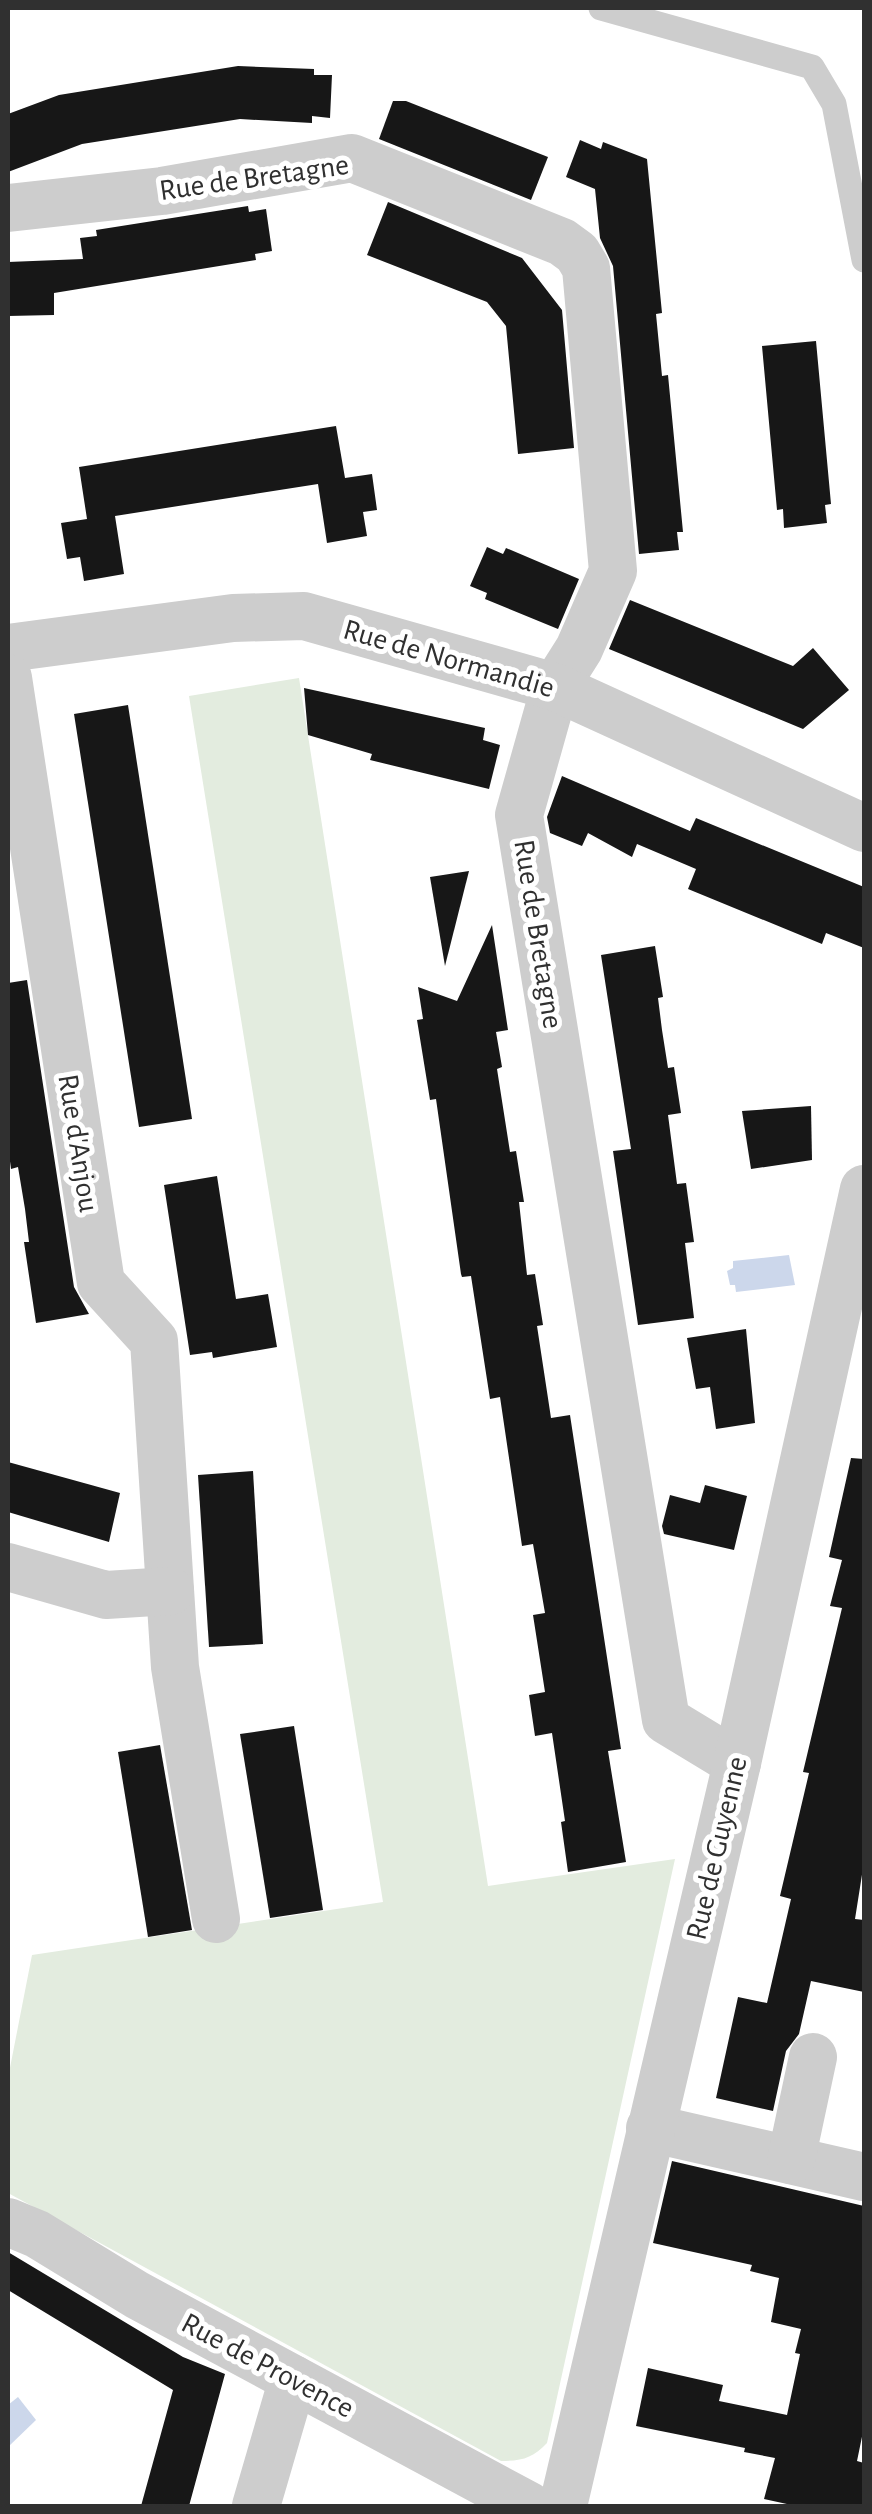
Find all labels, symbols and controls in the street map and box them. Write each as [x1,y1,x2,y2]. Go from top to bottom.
street label: Rue de Bretagne [157,150,351,206]
street label: Rue de Normandie [340,614,558,703]
street label: Rue de Bretagne [508,837,568,1031]
street label: Rue d'Anjou [52,1072,104,1214]
street label: Rue de Guyenne [681,1754,753,1943]
street label: Rue de Provence [176,2308,359,2424]

